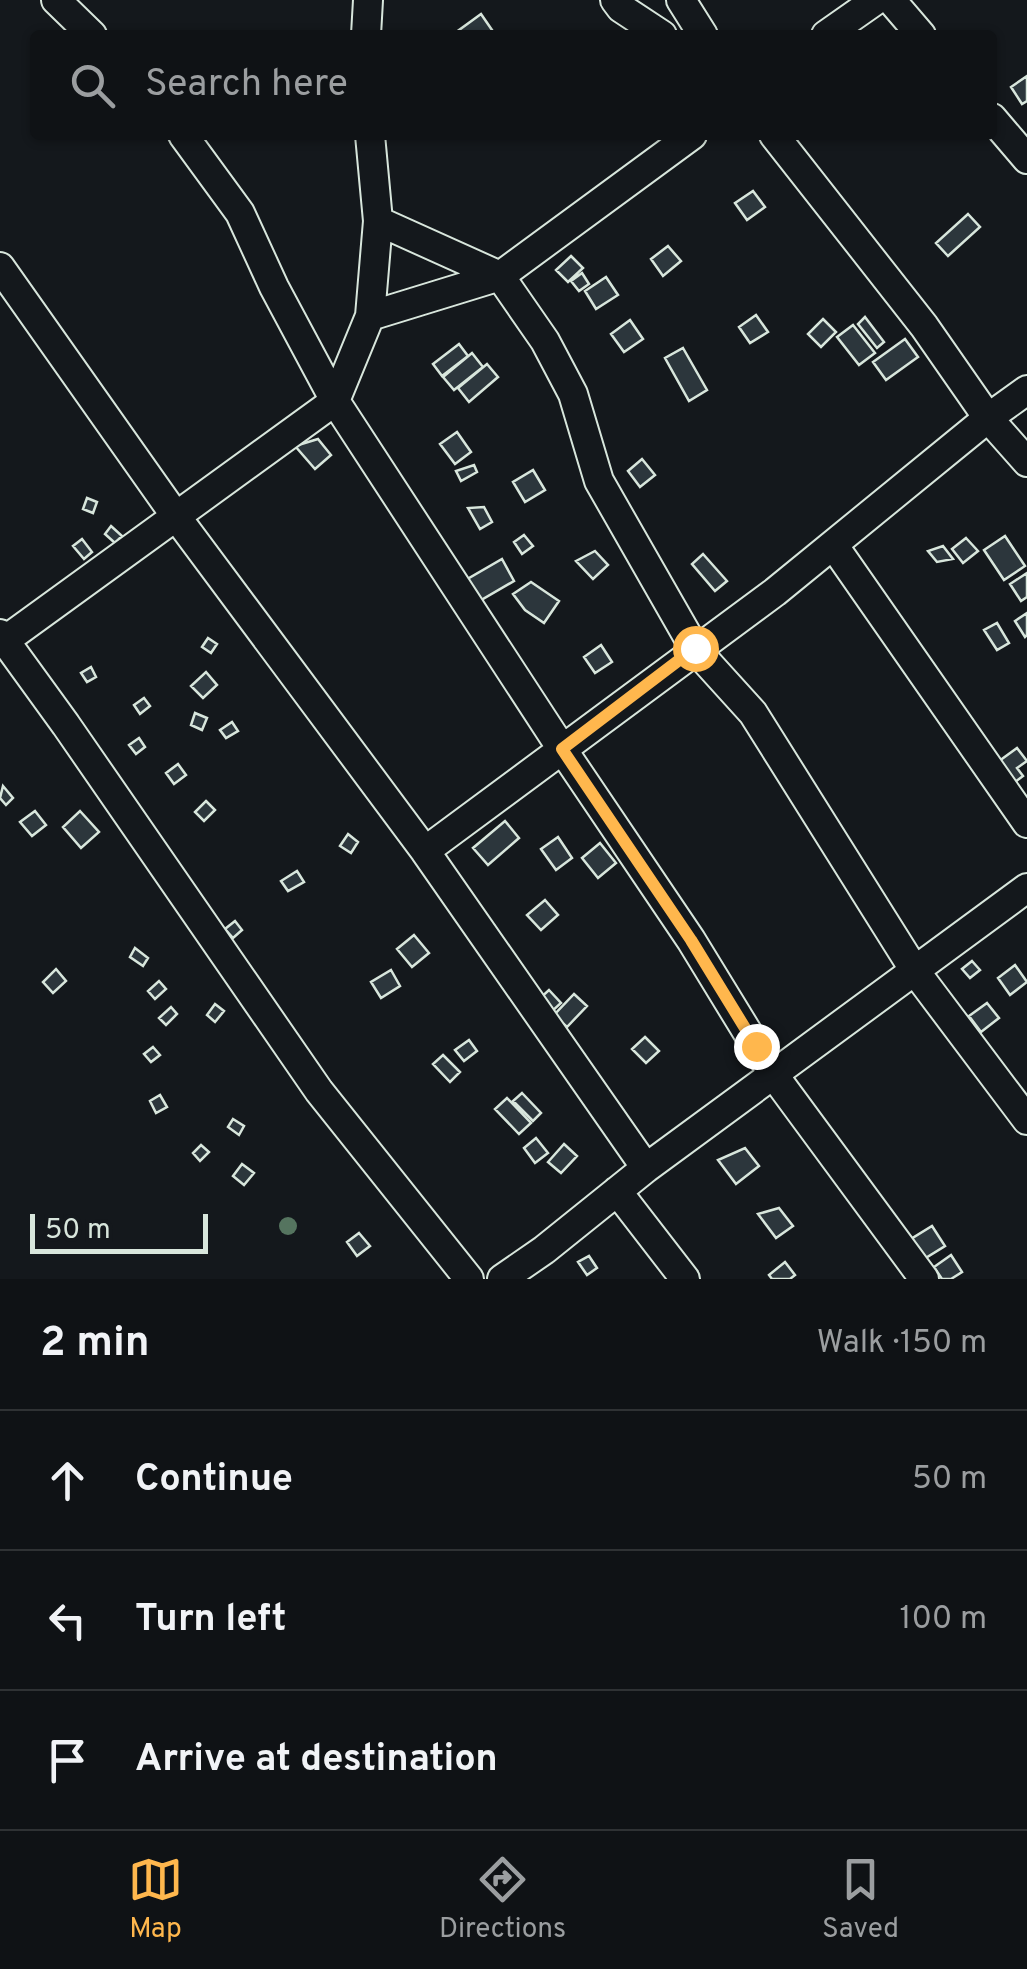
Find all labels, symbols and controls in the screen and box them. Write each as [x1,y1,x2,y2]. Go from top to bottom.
search box [30,30,997,140]
icon: search [65,58,120,113]
text: Search here [145,61,348,110]
route start [673,626,719,672]
route end [734,1024,780,1070]
scale bar [30,1209,208,1254]
text: 50 m [45,1213,111,1249]
text: 2 min [40,1318,150,1371]
text: Walk · 150 m [817,1324,987,1364]
icon: ahead [40,1453,95,1508]
text: Continue [135,1456,293,1505]
text: 50 m [912,1460,987,1500]
icon: left [40,1593,95,1648]
text: Turn left [135,1596,287,1645]
text: 100 m [900,1600,987,1640]
icon: arrive [40,1733,95,1788]
text: Arrive at destination [135,1736,498,1785]
tab: Map [128,1852,183,1948]
tab: Directions [439,1852,566,1948]
tab: Saved [822,1852,899,1948]

